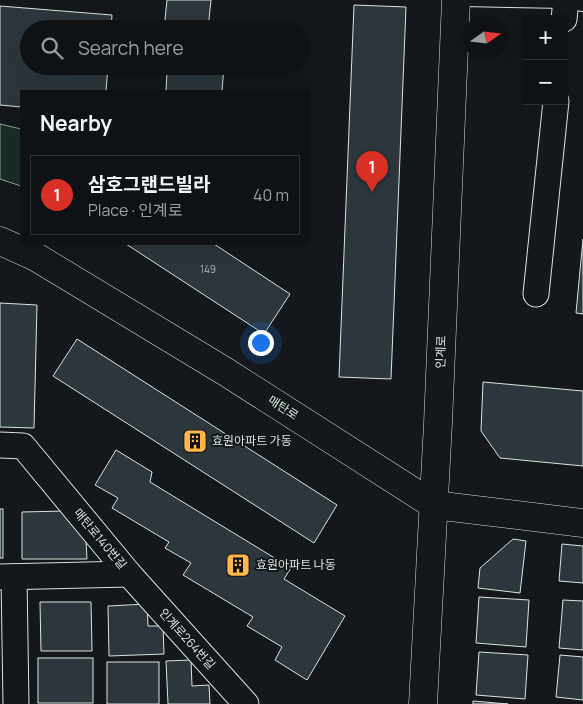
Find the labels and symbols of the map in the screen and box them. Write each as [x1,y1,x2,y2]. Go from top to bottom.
north arrow [463,15,508,60]
pin: 1 [356,151,388,192]
house number: 149 [200,262,216,276]
your location [248,330,274,356]
street label: 인계로 [431,335,450,369]
street label: 매탄로 [265,391,302,424]
building icon: 효원아파트 가동 [182,428,208,454]
place label: 효원아파트 가동 [212,432,292,449]
street label: 매탄로140번길 [70,505,131,573]
building icon: 효원아파트 나동 [225,552,251,578]
place label: 효원아파트 나동 [256,556,336,573]
street label: 인계로264번길 [155,605,219,673]

